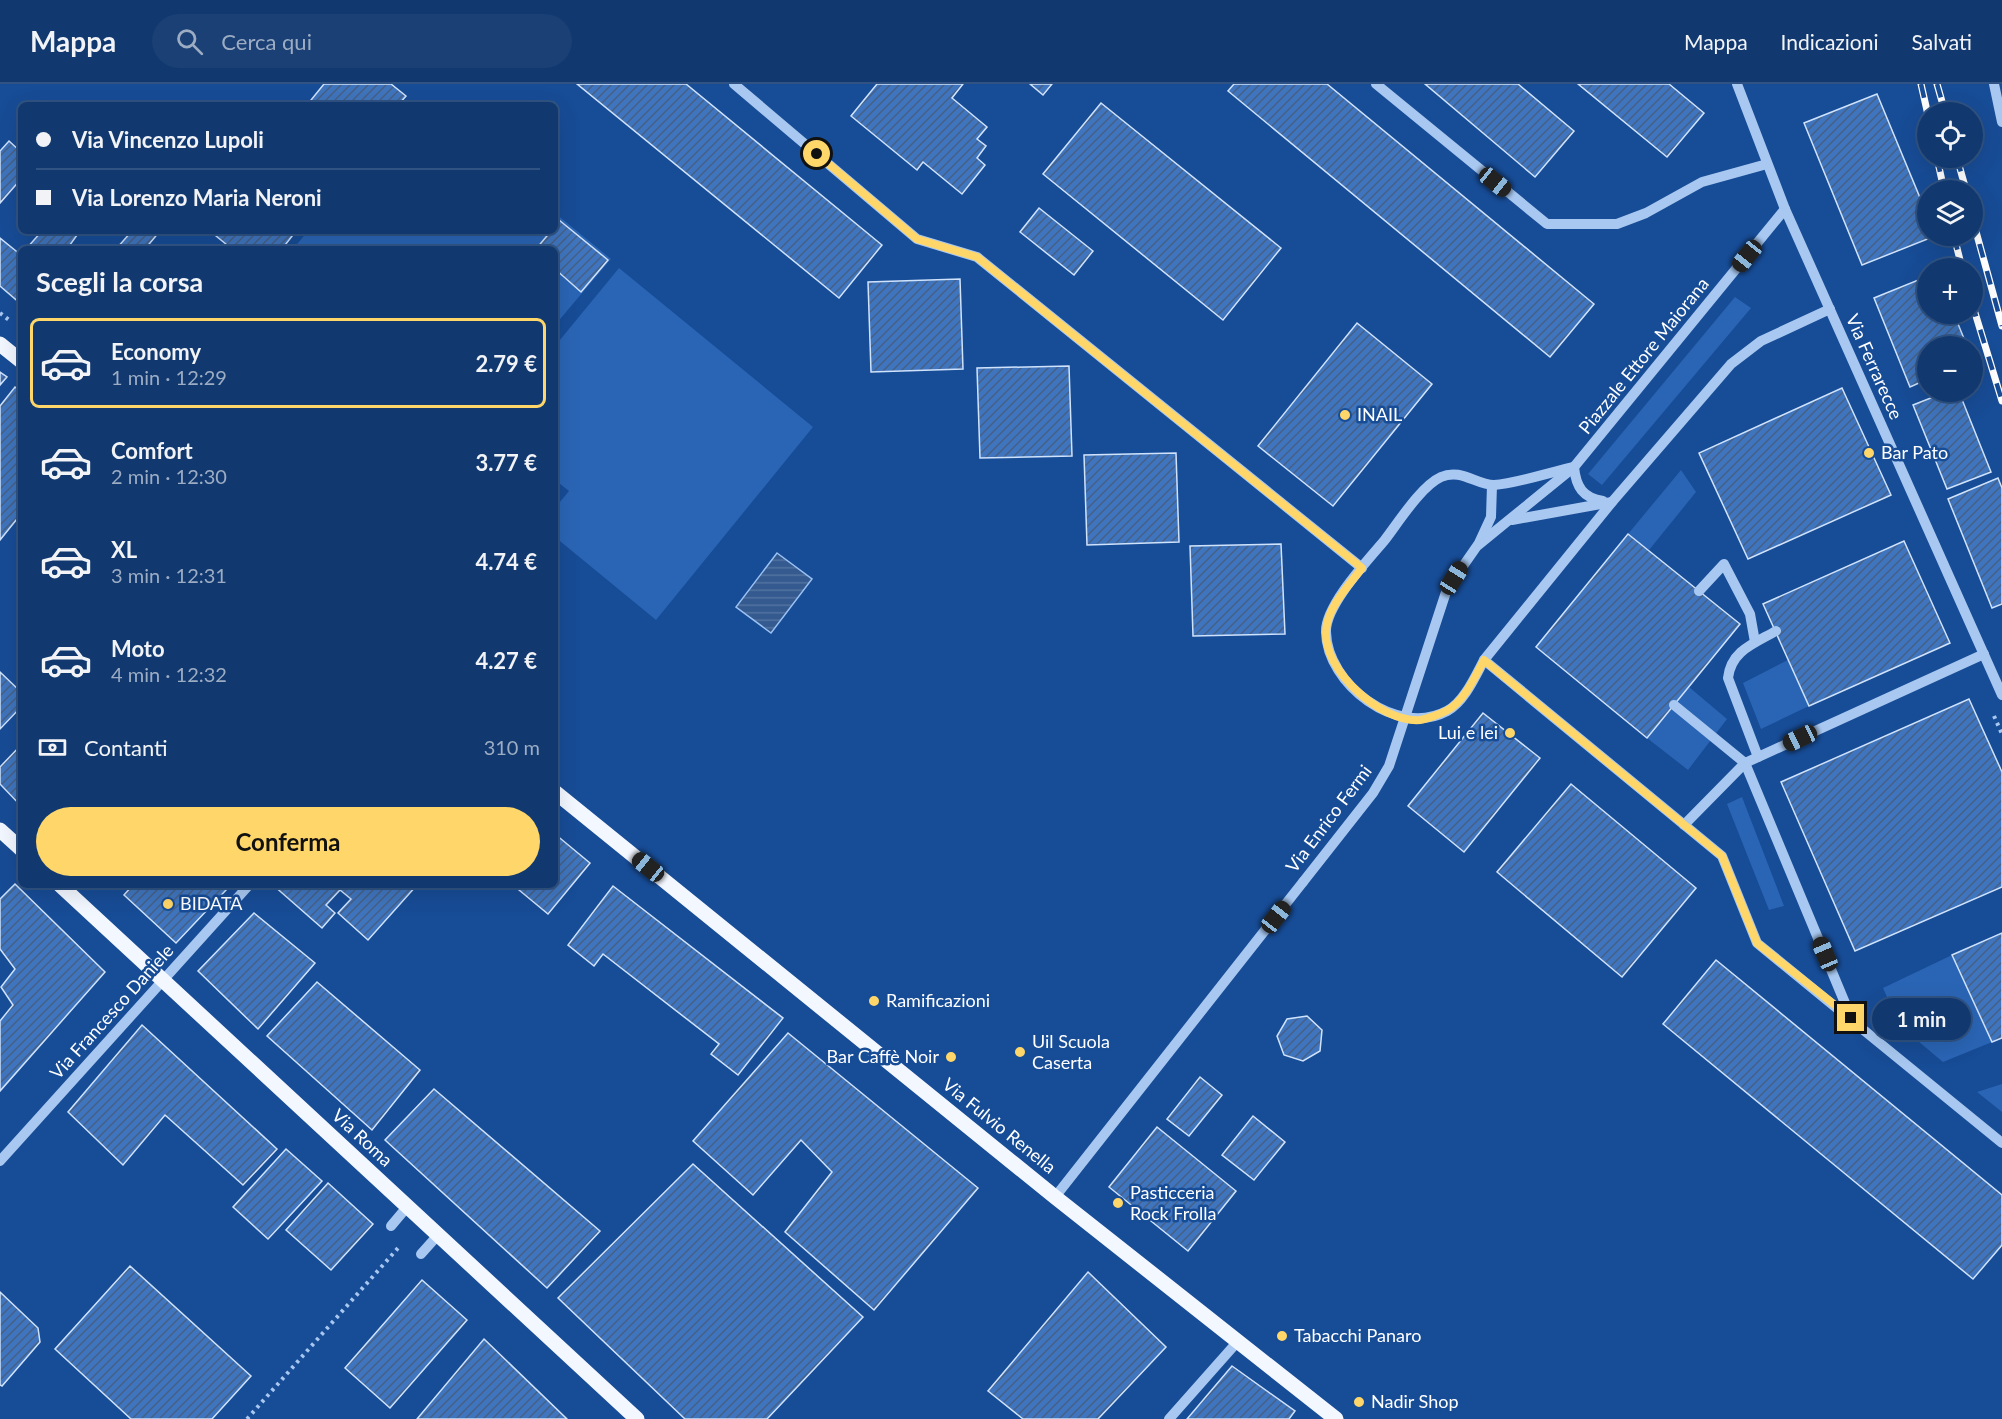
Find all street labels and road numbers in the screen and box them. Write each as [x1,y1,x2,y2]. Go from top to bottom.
street label: Piazzale Ettore Maiorana [1573,273,1713,438]
street label: Via Ferrarecce [1842,311,1908,423]
street label: Via Enrico Fermi [1281,760,1376,877]
street label: Via Francesco Daniele [45,939,178,1083]
street label: Via Fulvio Renella [939,1073,1061,1178]
street label: Via Roma [328,1104,398,1171]

